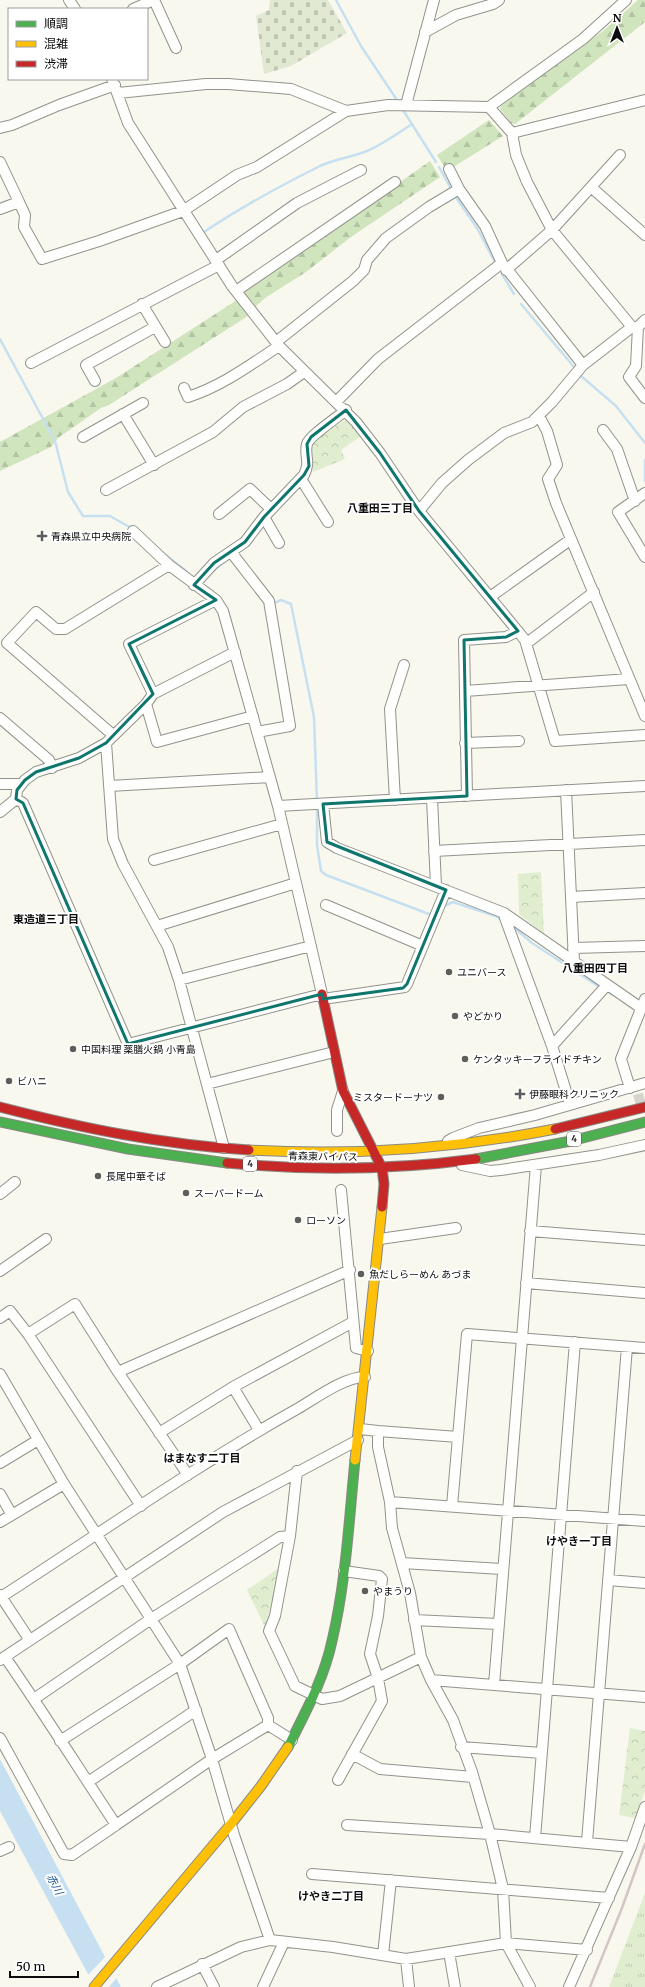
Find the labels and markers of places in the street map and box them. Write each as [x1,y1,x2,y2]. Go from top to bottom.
marker: 青森県立中央病院 [36,530,48,542]
place label: 青森県立中央病院 [51,530,131,543]
place label: ユニバース [457,966,507,979]
marker: ユニバース [444,967,454,977]
place label: やどかり [463,1010,503,1023]
marker: やどかり [450,1011,460,1021]
place label: 中国料理 薬膳火鍋 小青島 [81,1043,196,1056]
marker: 中国料理 薬膳火鍋 小青島 [68,1044,78,1054]
place label: ケンタッキーフライドチキン [473,1053,602,1066]
marker: ケンタッキーフライドチキン [460,1054,470,1064]
place label: ビハニ [17,1075,47,1088]
marker: ビハニ [4,1076,14,1086]
marker: 伊藤眼科クリニック [514,1088,526,1100]
place label: 伊藤眼科クリニック [529,1088,619,1101]
place label: ミスタードーナツ [353,1091,433,1104]
marker: ミスタードーナツ [436,1092,446,1102]
place label: 長尾中華そば [106,1170,166,1183]
marker: 長尾中華そば [93,1171,103,1181]
place label: スーパードーム [194,1187,264,1200]
marker: スーパードーム [181,1188,191,1198]
place label: ローソン [306,1214,346,1227]
marker: ローソン [293,1215,303,1225]
place label: 魚だしらーめん あづま [369,1268,471,1281]
marker: 魚だしらーめん あづま [356,1269,366,1279]
place label: やまうり [373,1585,413,1598]
marker: やまうり [360,1586,370,1596]

